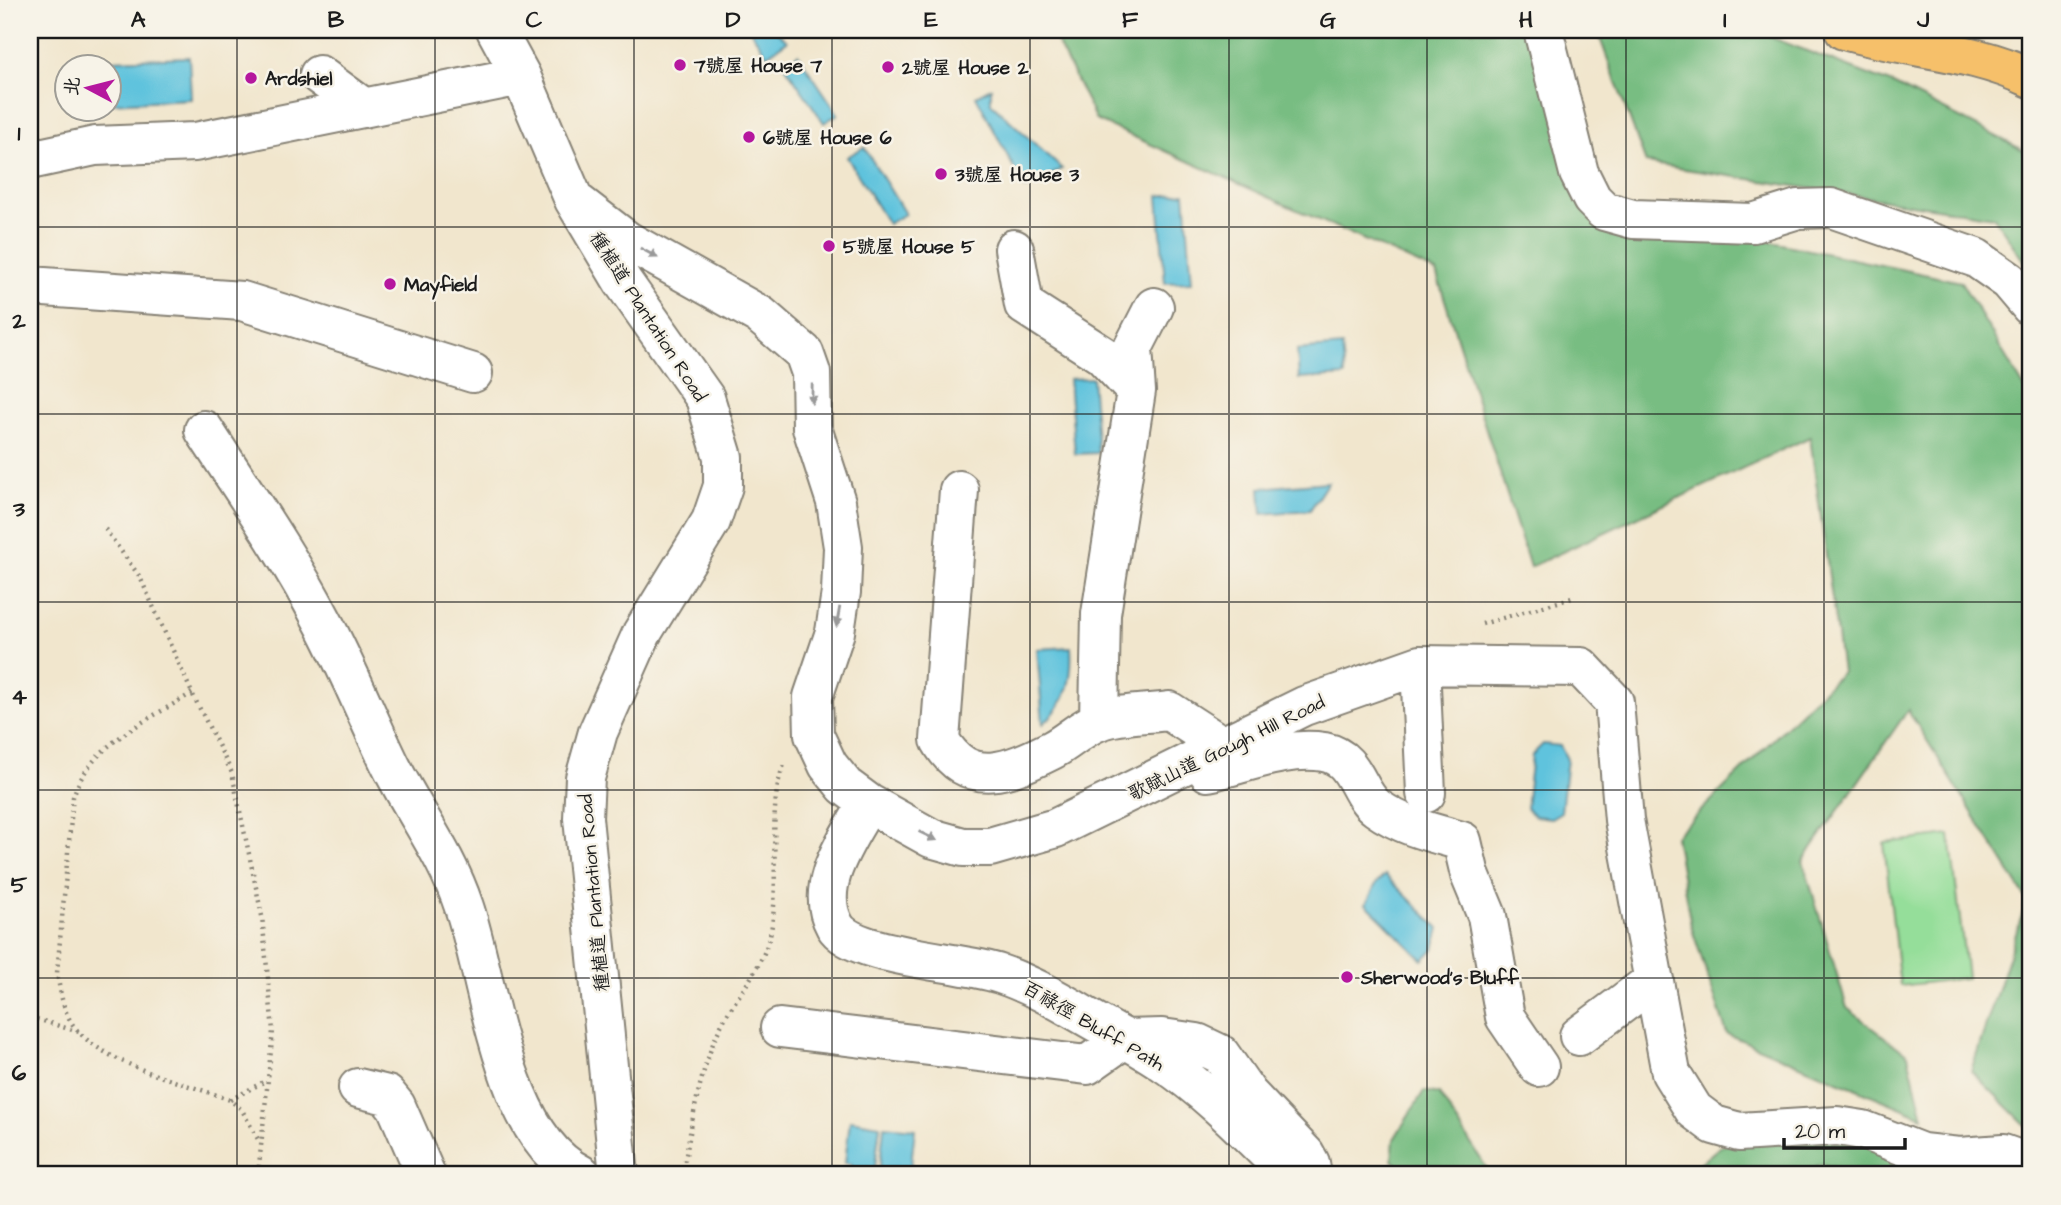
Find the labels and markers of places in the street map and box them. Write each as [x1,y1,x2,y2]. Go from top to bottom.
place label: 7號屋 House 7 [693,53,823,80]
place label: 2號屋 House 2 [901,55,1029,82]
marker: 7號屋 House 7 [672,57,688,73]
marker: 2號屋 House 2 [880,59,896,75]
place label: Ardshiel [265,66,332,93]
marker: Ardshiel [243,70,259,86]
place label: 6號屋 House 6 [763,125,892,152]
marker: 6號屋 House 6 [741,129,757,145]
place label: 3號屋 House 3 [954,162,1080,189]
marker: 3號屋 House 3 [933,166,949,182]
place label: 5號屋 House 5 [843,234,975,261]
marker: 5號屋 House 5 [821,238,837,254]
place label: Mayfield [404,272,477,300]
marker: Mayfield [382,276,398,292]
place label: Sherwood's Bluff [1360,965,1520,992]
marker: Sherwood's Bluff [1339,969,1355,985]

